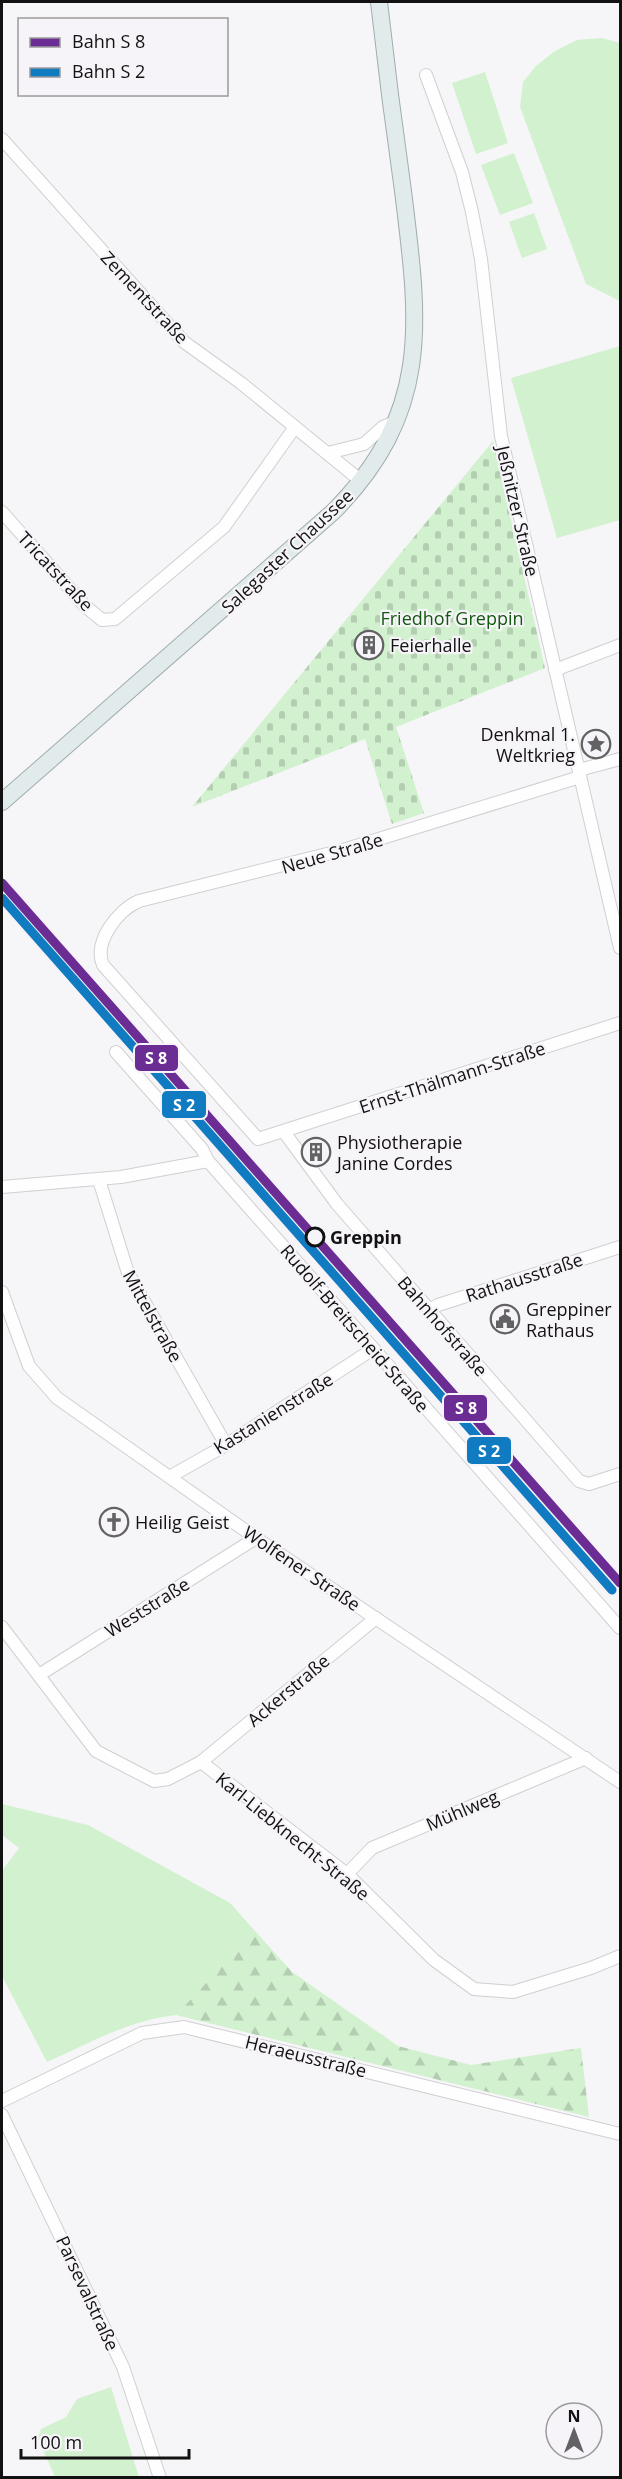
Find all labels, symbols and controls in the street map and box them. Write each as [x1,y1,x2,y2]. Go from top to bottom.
legend [18,18,228,96]
text: Bahn S 8 [72,29,145,53]
text: Bahn S 2 [72,59,145,83]
street label: Zementstraße [96,246,194,348]
street label: Jeßnitzer Straße [491,441,545,579]
street label: Salegaster Chaussee [216,483,358,619]
street label: Tricatstraße [13,526,99,616]
park label: Friedhof Greppin [380,606,524,630]
building icon: Feierhalle [353,629,385,661]
place label: Feierhalle [390,633,472,657]
place label: Denkmal 1. Weltkrieg [480,722,575,767]
place icon: Denkmal 1. Weltkrieg [580,728,612,760]
street label: Neue Straße [278,827,386,879]
street label: Ernst-Thälmann-Straße [356,1036,548,1118]
line badge: S 8 [134,1044,179,1072]
text: S 8 [145,1047,167,1069]
line badge: S 2 [161,1090,207,1119]
text: S 2 [173,1094,195,1116]
place label: Physiotherapie Janine Cordes [335,1130,462,1175]
building icon: Physiotherapie Janine Cordes [300,1136,332,1168]
place label: Greppin [330,1225,402,1249]
marker: Greppin [305,1227,325,1247]
street label: Rudolf-Breitscheid-Straße [275,1239,435,1417]
street label: Rathausstraße [462,1247,586,1307]
street label: Mittelstraße [118,1266,188,1366]
street label: Bahnhofstraße [393,1271,493,1381]
place label: Greppiner Rathaus [526,1297,612,1342]
public building icon: Greppiner Rathaus [489,1303,521,1335]
street label: Kastanienstraße [209,1367,337,1459]
line badge: S 8 [443,1394,488,1422]
text: S 8 [455,1397,477,1419]
line badge: S 2 [466,1436,512,1465]
text: S 2 [478,1440,500,1462]
church icon: Heilig Geist [98,1506,130,1538]
place label: Heilig Geist [135,1510,229,1534]
street label: Wolfener Straße [239,1520,365,1616]
street label: Weststraße [100,1572,194,1642]
street label: Ackerstraße [242,1648,334,1732]
street label: Karl-Liebknecht-Straße [211,1767,375,1905]
street label: Mühlweg [422,1784,502,1836]
street label: Heraeusstraße [243,2029,369,2083]
street label: Parsevalstraße [51,2232,125,2354]
north arrow [544,2401,604,2461]
text: N [567,2405,581,2427]
scale bar [21,2422,189,2460]
text: 100 m [30,2430,82,2454]

